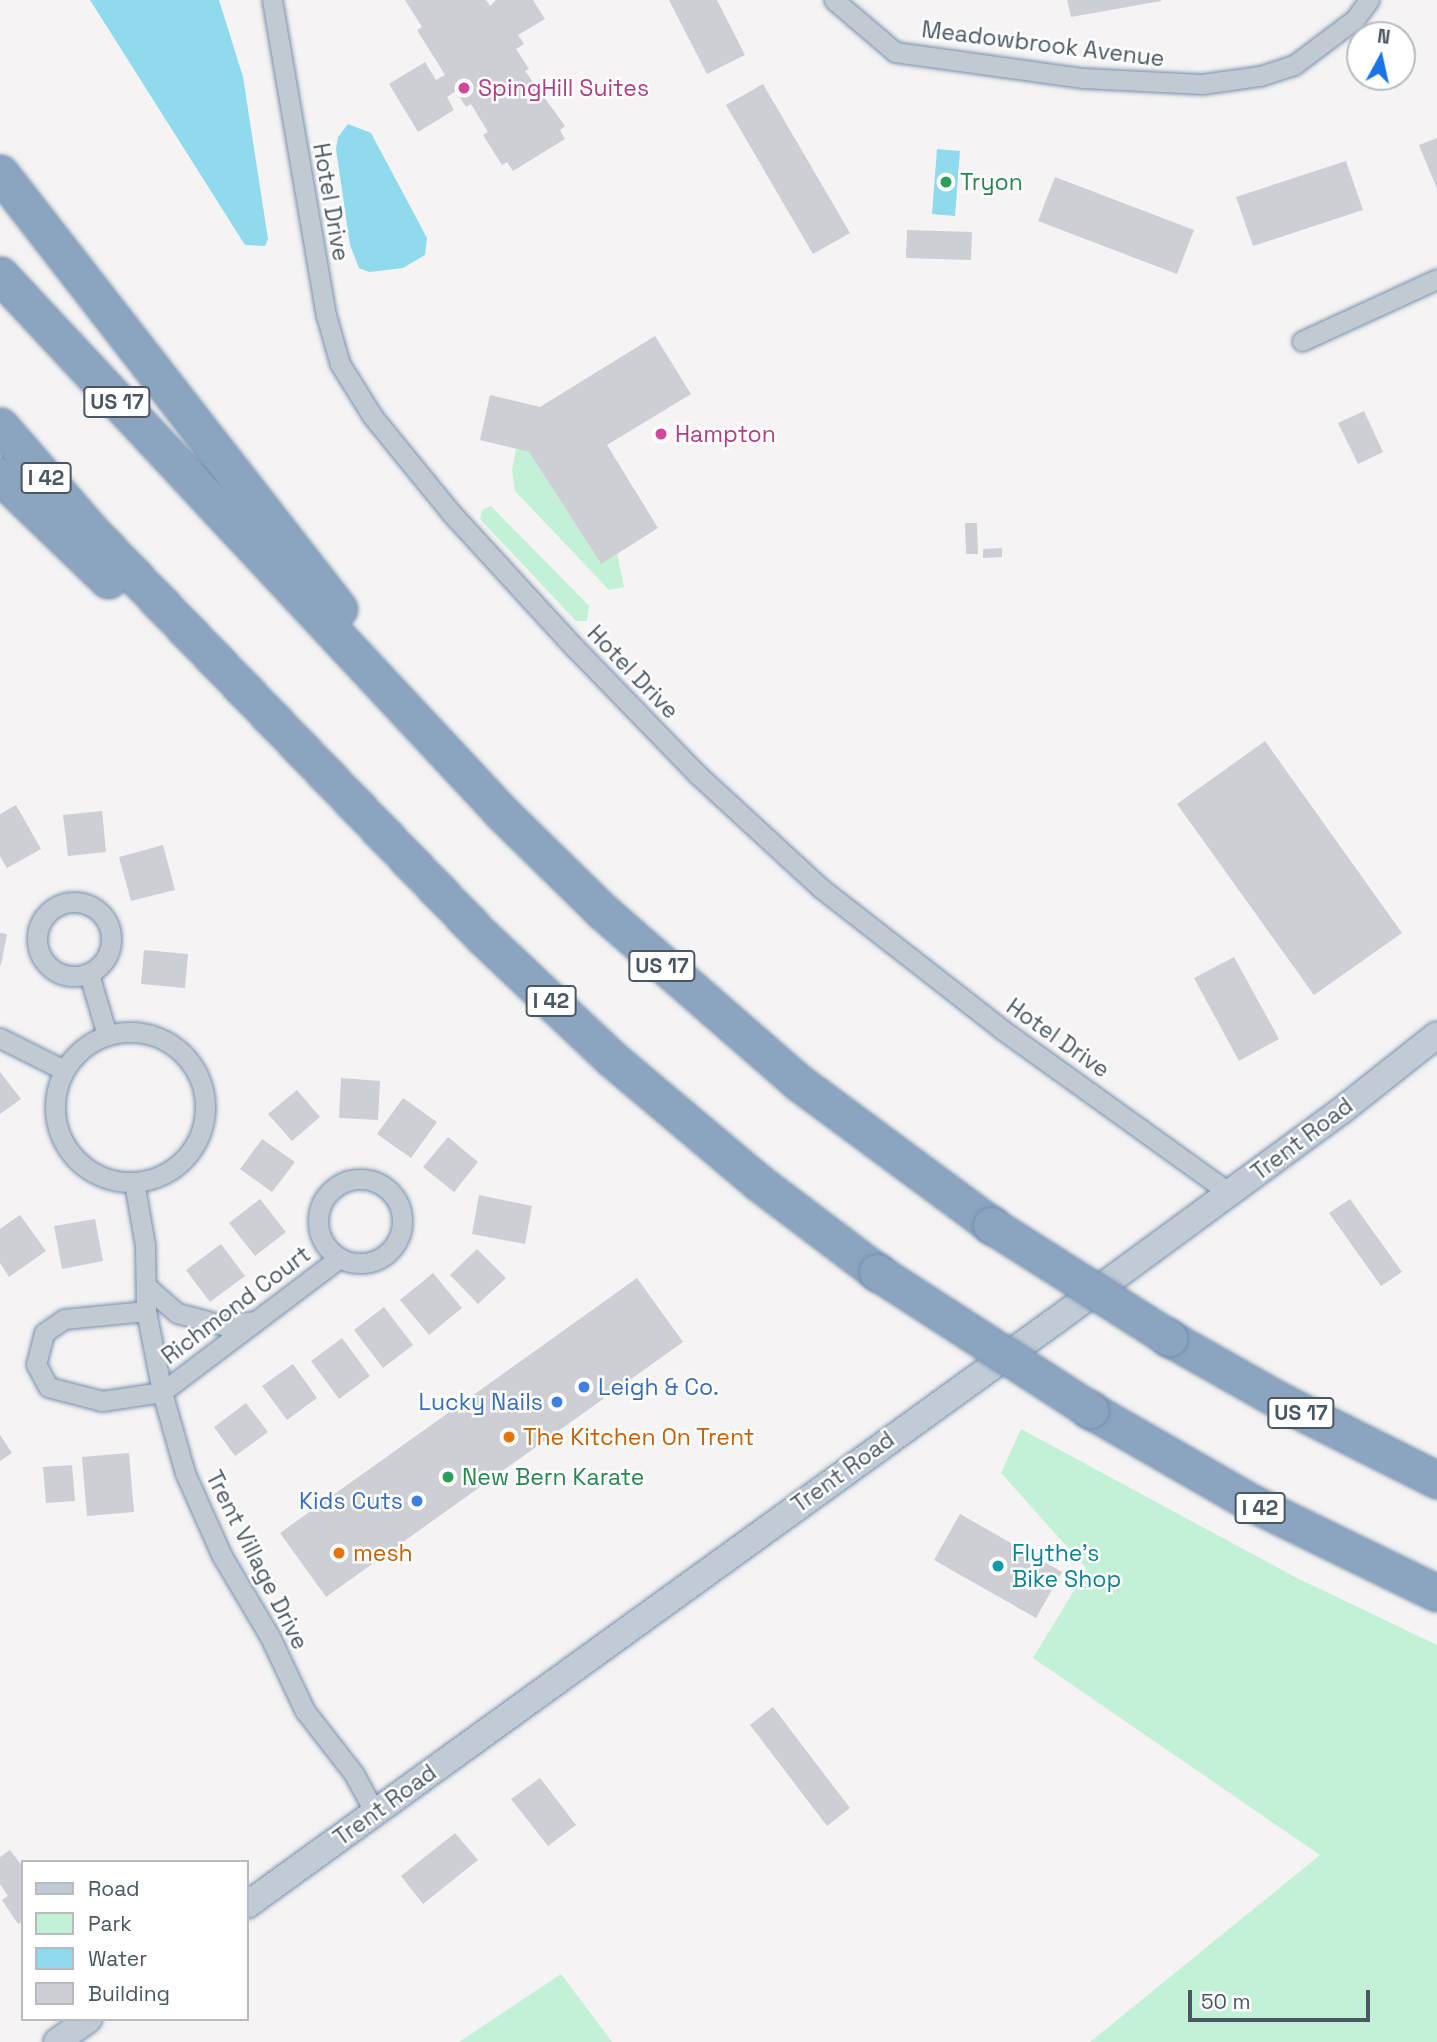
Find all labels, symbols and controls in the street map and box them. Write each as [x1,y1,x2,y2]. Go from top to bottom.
street label: Meadowbrook Avenue [920,15,1166,73]
north arrow [1346,21,1416,91]
text: N [1376,23,1392,50]
place label: SpingHill Suites [478,74,649,102]
marker: SpingHill Suites [456,80,472,96]
street label: Hotel Drive [307,141,355,263]
place label: Tryon [960,168,1023,196]
marker: Tryon [938,174,954,190]
road number: US 17 [82,384,152,420]
place label: Hampton [675,420,776,448]
marker: Hampton [653,426,669,442]
road number: I 42 [20,461,72,496]
street label: Hotel Drive [582,620,684,724]
road number: US 17 [627,948,697,984]
road number: I 42 [525,984,577,1018]
street label: Hotel Drive [1001,992,1115,1084]
street label: Trent Road [1246,1092,1358,1186]
street label: Richmond Court [156,1240,316,1370]
place label: Leigh & Co. [598,1373,719,1401]
marker: Leigh & Co. [576,1379,592,1395]
place label: Lucky Nails [418,1388,543,1416]
marker: Lucky Nails [549,1394,565,1410]
road number: US 17 [1266,1396,1336,1430]
place label: The Kitchen On Trent [523,1423,755,1451]
street label: Trent Road [786,1425,900,1519]
marker: The Kitchen On Trent [501,1429,517,1445]
place label: New Bern Karate [462,1463,644,1491]
street label: Trent Village Drive [200,1466,314,1654]
marker: New Bern Karate [440,1469,456,1485]
place label: Kids Cuts [299,1487,403,1515]
road number: I 42 [1234,1490,1286,1526]
marker: Kids Cuts [409,1493,425,1509]
place label: mesh [353,1539,413,1567]
place label: Flythe's Bike Shop [1012,1539,1121,1593]
marker: mesh [331,1545,347,1561]
marker: Flythe's Bike Shop [990,1558,1006,1574]
street label: Trent Road [328,1758,442,1852]
legend [21,1860,248,2021]
text: Road [88,1875,140,1902]
text: Park [88,1910,132,1937]
text: Water [88,1945,147,1972]
scale bar [1192,1976,1374,2020]
text: Building [88,1980,170,2007]
text: 50 m [1201,1988,1251,2015]

